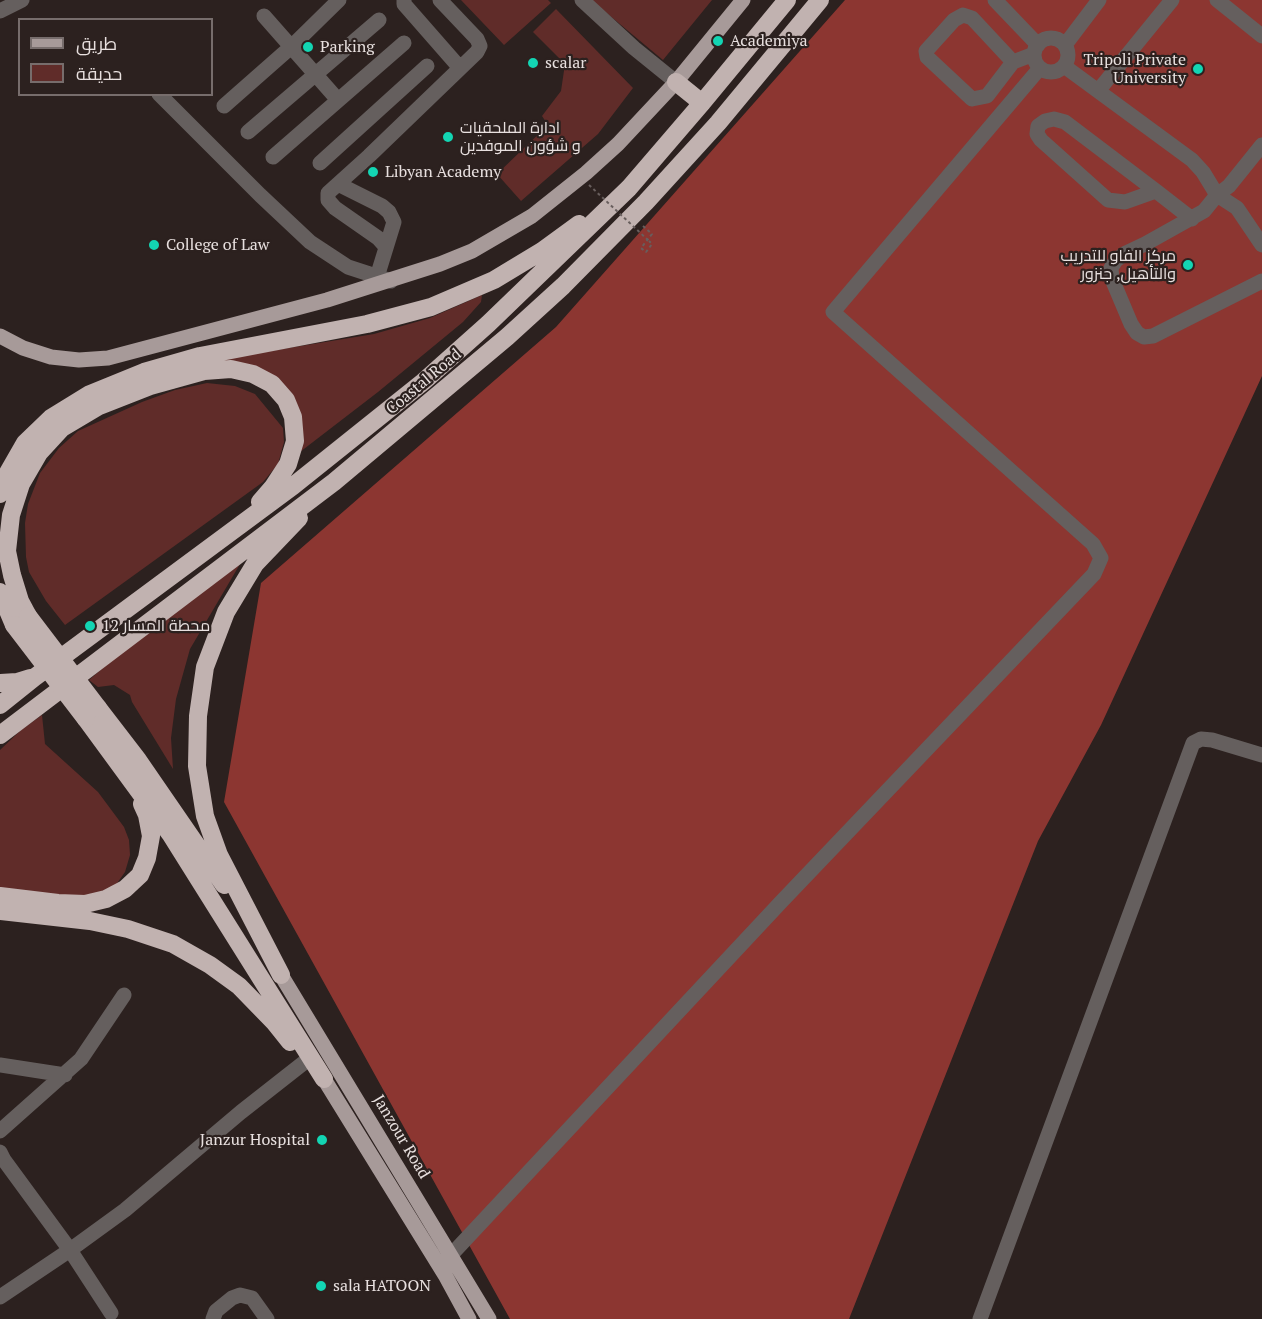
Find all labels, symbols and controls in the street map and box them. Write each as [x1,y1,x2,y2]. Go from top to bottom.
legend [18,18,213,96]
text: طريق [76,31,117,55]
place label: Academiya [730,31,808,51]
marker: Academiya [711,34,725,48]
place label: Parking [320,37,375,57]
marker: Parking [301,40,315,54]
place label: Tripoli Private University [1084,50,1186,88]
place label: scalar [545,53,587,73]
marker: scalar [526,56,540,70]
text: حديقة [76,61,122,85]
marker: Tripoli Private University [1191,62,1205,76]
place label: ادارة الملحقيات و شؤون الموفدين [460,118,581,156]
marker: ادارة الملحقيات و شؤون الموفدين [441,130,455,144]
place label: Libyan Academy [385,162,501,182]
marker: Libyan Academy [366,165,380,179]
place label: College of Law [166,235,270,255]
marker: College of Law [147,238,161,252]
place label: مركز الفاو للتدريب والتأهيل, جنزور [1061,246,1176,284]
marker: مركز الفاو للتدريب والتأهيل, جنزور [1181,258,1195,272]
street label: Coastal Road [383,345,465,419]
place label: محطة المسار 12 [102,616,210,636]
marker: محطة المسار 12 [83,619,97,633]
street label: Janzour Road [368,1092,434,1182]
place label: Janzur Hospital [200,1130,310,1150]
marker: Janzur Hospital [315,1133,329,1147]
place label: sala HATOON [333,1276,431,1296]
marker: sala HATOON [314,1279,328,1293]

